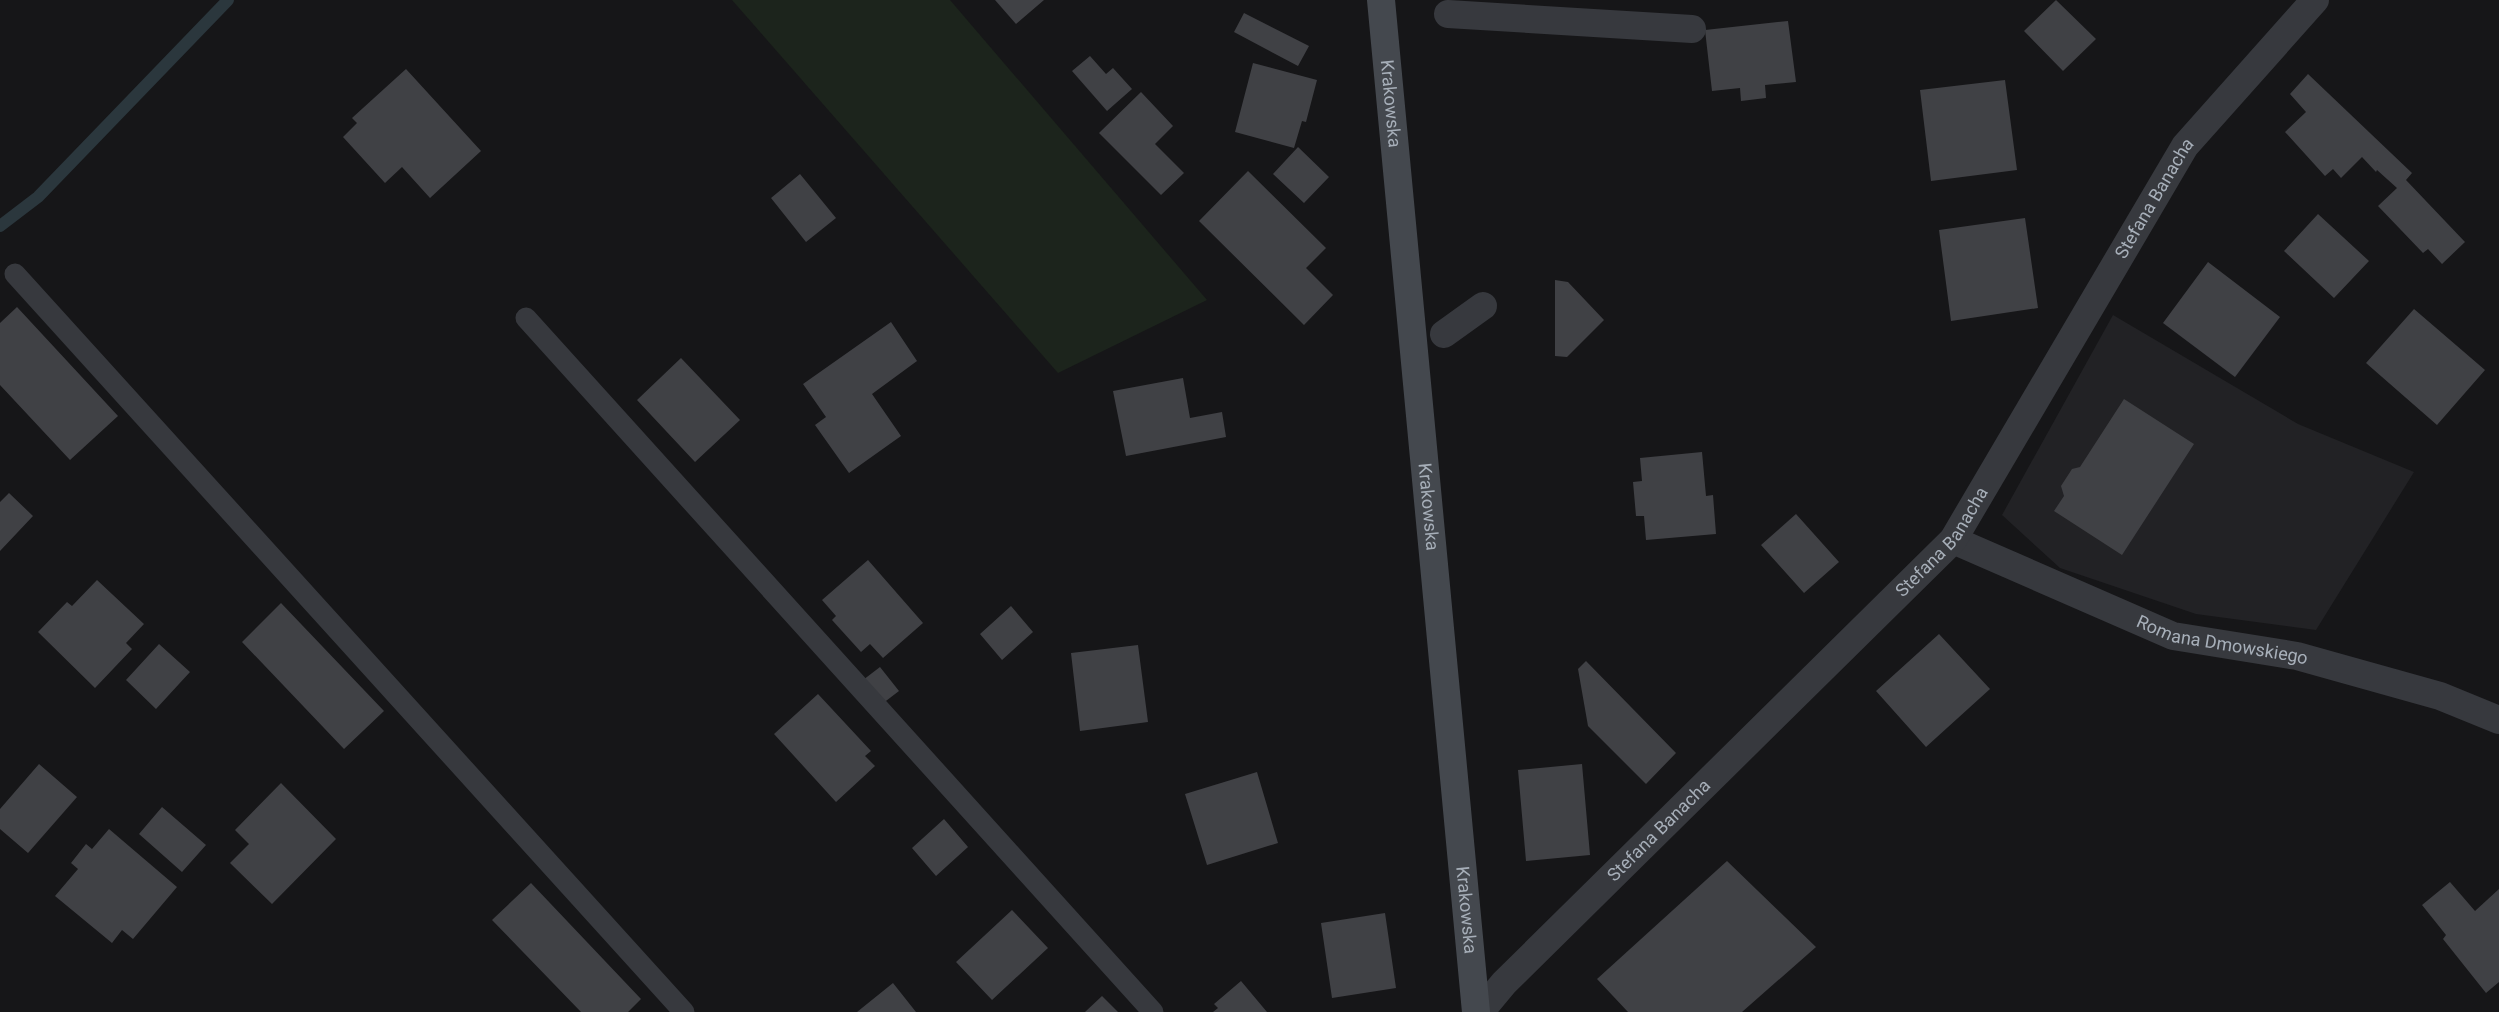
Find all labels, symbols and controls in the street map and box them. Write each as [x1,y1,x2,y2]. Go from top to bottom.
street label: Krakowska [1377,59,1406,148]
street label: Stefana Banacha [2110,133,2197,262]
street label: Krakowska [1415,462,1444,552]
street label: Stefana Banacha [1891,483,1992,601]
street label: Romana Dmowskiego [2134,610,2311,669]
street label: Stefana Banacha [1602,775,1714,885]
street label: Krakowska [1452,865,1481,955]

